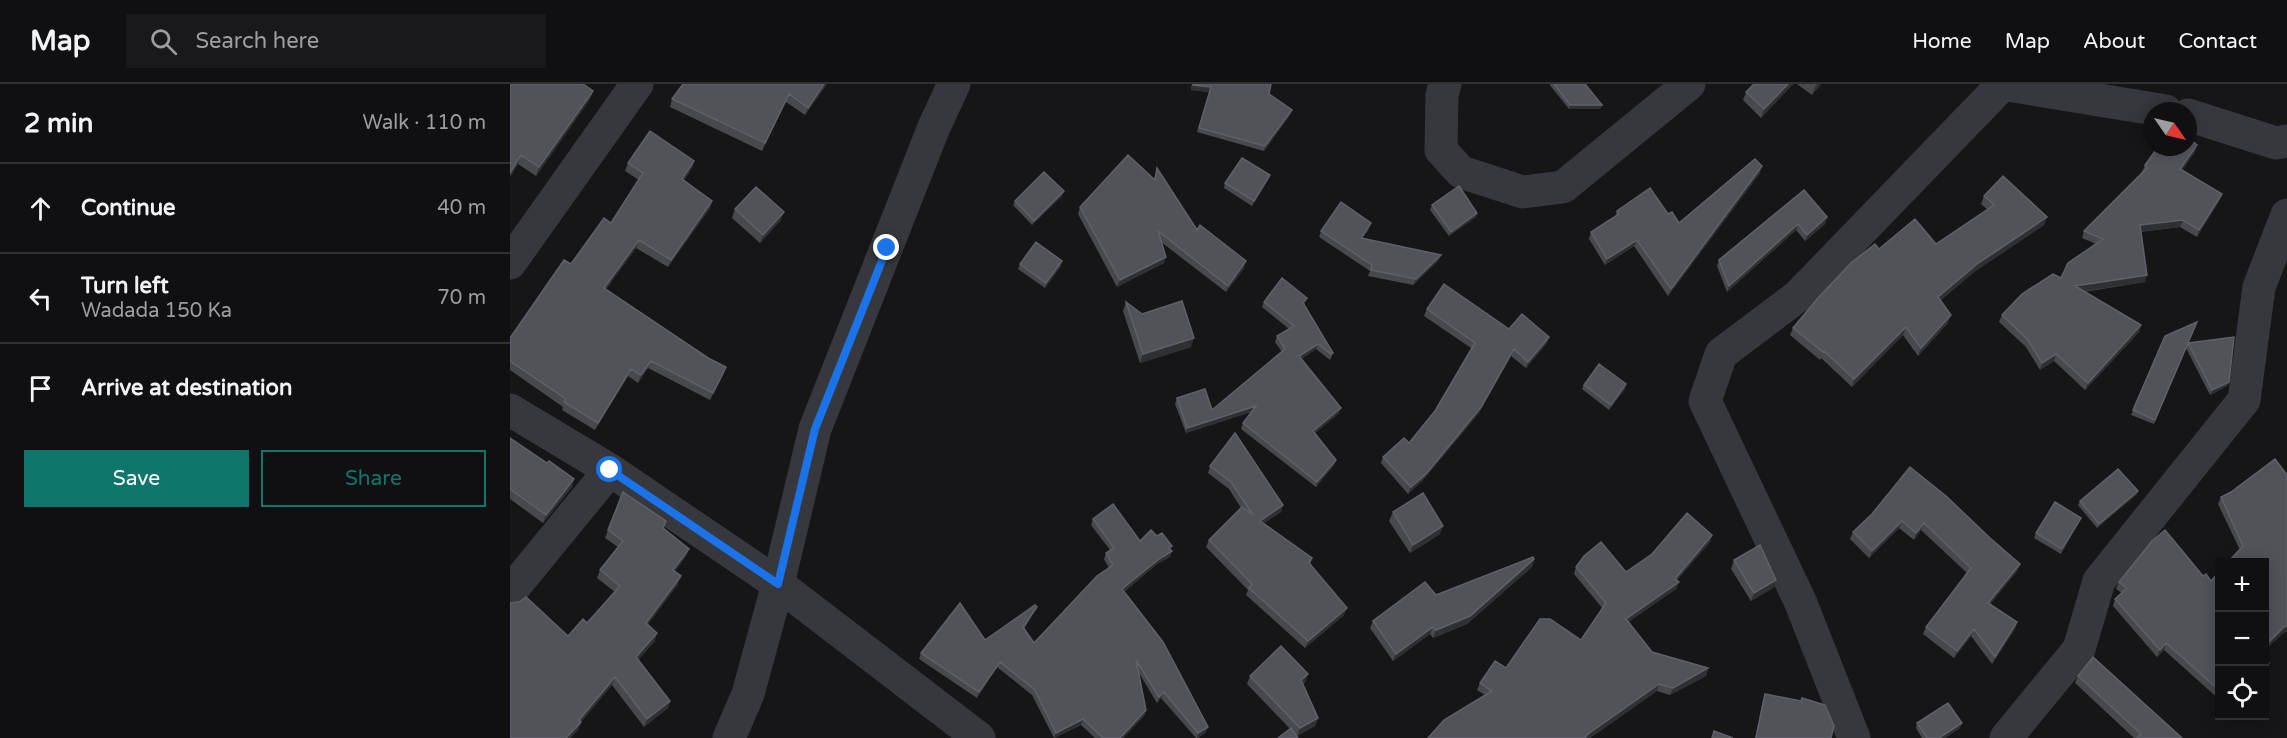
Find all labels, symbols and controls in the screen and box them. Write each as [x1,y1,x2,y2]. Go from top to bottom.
search box [126,14,546,68]
text: Map [30,24,90,58]
icon: search [147,25,180,58]
text: Search here [195,28,319,54]
text: Home [1912,29,1972,54]
text: Map [2005,29,2050,54]
text: About [2083,29,2145,54]
text: Contact [2178,29,2257,54]
north arrow [2143,102,2197,156]
text: 2 min [24,108,93,139]
text: Walk · 110 m [363,111,486,135]
icon: ahead [24,192,57,225]
text: Continue [81,195,176,221]
text: 40 m [437,196,486,220]
route end [873,234,899,260]
text: Turn left [81,273,169,299]
icon: left [24,282,57,315]
text: 70 m [437,286,486,310]
text: Wadada 150 Ka [81,299,232,323]
icon: arrive [24,372,57,405]
text: Arrive at destination [81,375,292,401]
button: Save [24,450,249,507]
button: Share [261,450,486,507]
route start [596,456,622,482]
map controls [2215,558,2269,720]
button: + [2215,558,2269,612]
button: − [2215,612,2269,666]
button: locate [2215,666,2269,720]

